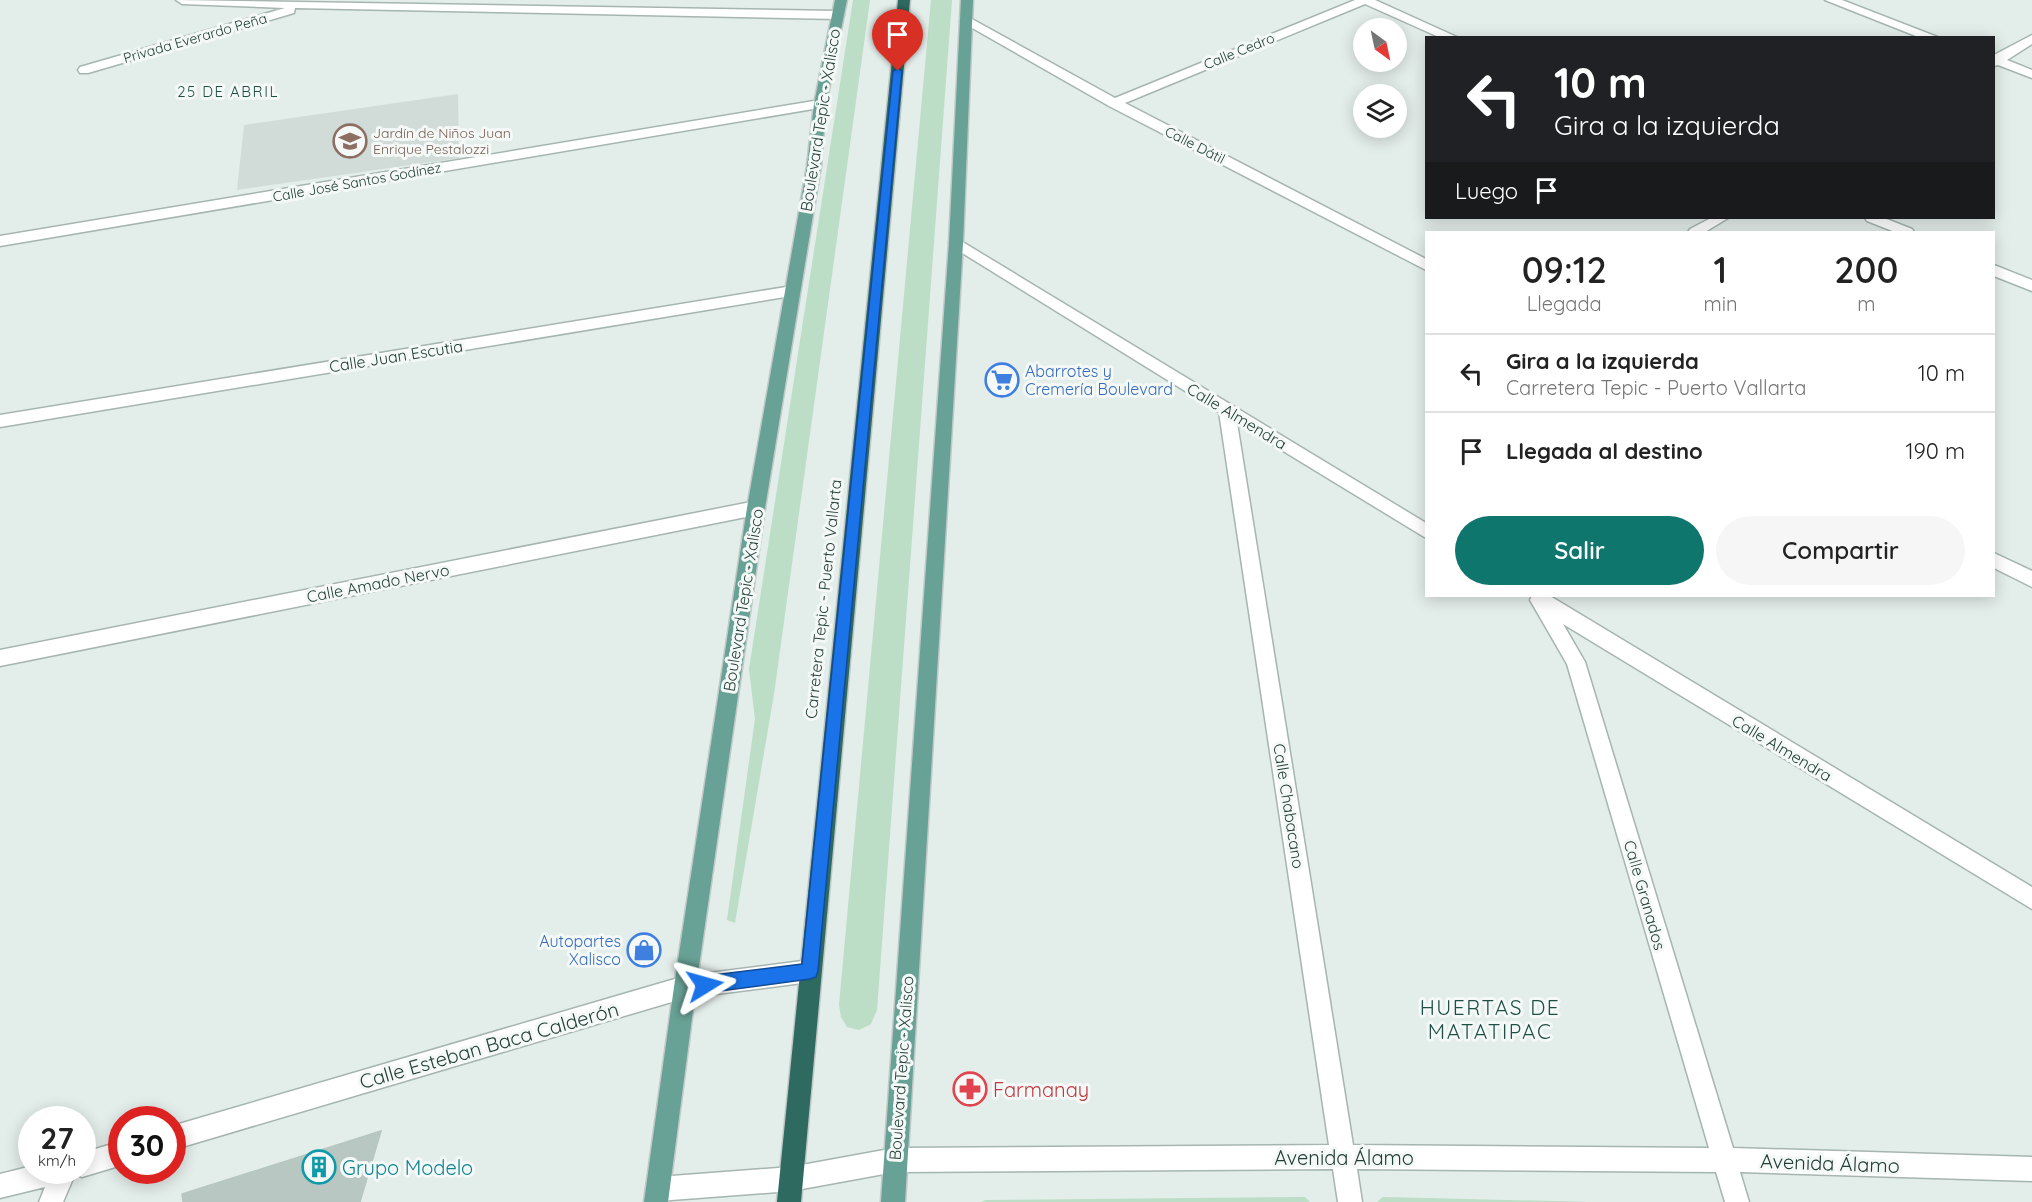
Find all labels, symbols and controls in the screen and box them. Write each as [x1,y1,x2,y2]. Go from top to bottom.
street label: Privada Everardo Peña [121,9,269,67]
pin [872,9,923,71]
icon: arrive [881,18,914,51]
north arrow [1353,18,1407,72]
map controls [1353,18,1407,138]
street label: Boulevard Tepic - Xalisco [796,27,844,213]
street label: Calle Cedro [1201,29,1277,73]
text: 10 m [1554,56,1647,109]
icon: left [1455,60,1533,138]
district label: 25 DE ABRIL [177,82,279,101]
button: layers [1353,84,1407,138]
text: Gira a la izquierda [1554,108,1780,142]
street label: Calle Dátil [1162,122,1228,168]
school or university icon: Jardín de Niños Juan Enrique Pestalozzi [332,123,368,159]
place label: Jardín de Niños Juan Enrique Pestalozzi [373,124,511,158]
street label: Calle José Santos Godínez [271,158,443,206]
icon: arrive [1530,174,1563,207]
text: Luego [1455,177,1518,205]
text: 09:12 [1522,247,1607,292]
text: 1 [1714,247,1727,292]
text: 200 [1834,247,1898,292]
text: Llegada [1527,291,1602,316]
text: min [1703,291,1738,316]
text: m [1857,291,1875,316]
street label: Calle Juan Escutia [328,336,464,376]
text: Gira a la izquierda [1506,347,1699,375]
icon: left [1455,357,1488,390]
text: 10 m [1918,359,1965,387]
place label: Abarrotes y Cremería Boulevard [1025,361,1173,399]
supermarket icon: Abarrotes y Cremería Boulevard [984,362,1020,398]
text: Carretera Tepic - Puerto Vallarta [1506,375,1806,400]
street label: Calle Almendra [1183,378,1291,454]
icon: arrive [1455,435,1488,468]
text: Llegada al destino [1506,437,1703,465]
text: 190 m [1905,437,1965,465]
street label: Carretera Tepic - Puerto Vallarta [800,478,846,720]
street label: Boulevard Tepic - Xalisco [719,507,767,693]
button: Salir [1455,516,1704,585]
button: Compartir [1716,516,1965,585]
street label: Calle Amado Nervo [305,559,451,607]
street label: Calle Almendra [1728,710,1836,786]
street label: Calle Chabacano [1269,742,1309,870]
street label: Calle Granados [1620,838,1670,952]
place label: Autopartes Xalisco [539,931,621,969]
shop icon: Autopartes Xalisco [626,932,662,968]
position arrow [673,953,737,1017]
street label: Boulevard Tepic - Xalisco [885,975,917,1161]
district label: HUERTAS DE MATATIPAC [1420,994,1560,1044]
street label: Calle Esteban Baca Calderón [357,996,621,1094]
pharmacy icon: Farmanay [952,1071,988,1107]
place label: Farmanay [993,1077,1089,1102]
speed limit sign: 30 [108,1106,186,1184]
text: 27 [40,1119,74,1157]
street label: Avenida Álamo [1274,1145,1414,1170]
street label: Avenida Álamo [1760,1148,1900,1178]
building icon: Grupo Modelo [301,1149,337,1185]
text: km/h [38,1151,76,1170]
place label: Grupo Modelo [342,1155,473,1180]

